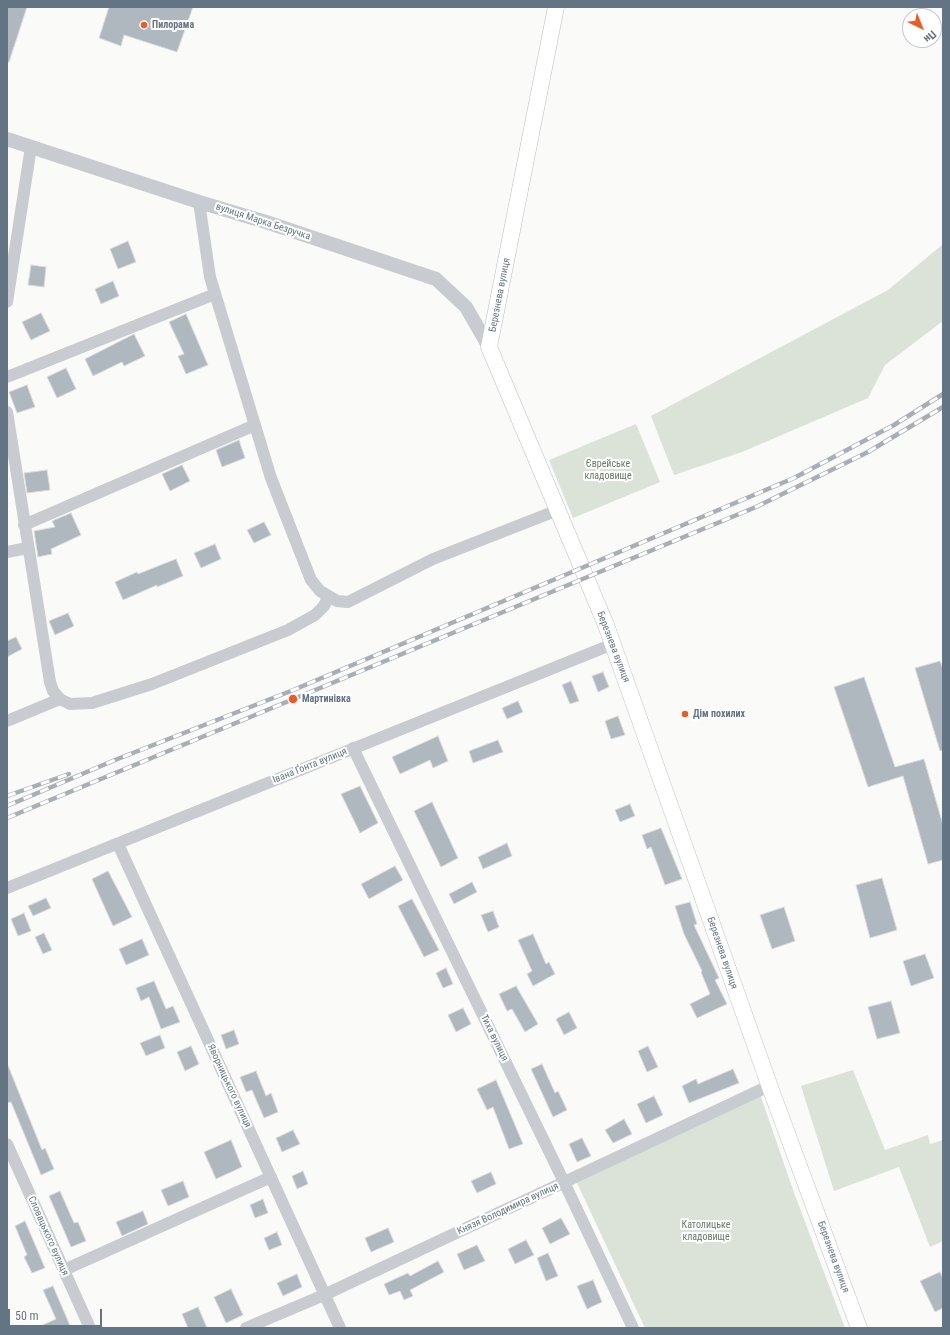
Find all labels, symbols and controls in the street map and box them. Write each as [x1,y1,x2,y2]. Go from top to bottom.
north arrow [902,8,942,48]
place label: Пилорама [152,19,194,31]
marker: Пилорама [139,20,149,30]
text: Пн [921,27,939,45]
street label: вулиця Марка Безручка [214,201,312,243]
street label: Березнева вулиця [487,257,513,333]
park label: Єврейське кладовище [584,458,632,482]
street label: Березнева вулиця [594,610,632,684]
marker: Мартинівка [287,693,299,705]
place label: Мартинівка [302,693,351,705]
place label: Дiм похилих [693,708,745,720]
marker: Дiм похилих [680,709,690,719]
street label: Івана Ґонта вулиця [271,746,349,786]
street label: Березнева вулиця [704,915,740,991]
street label: Тиха вулиця [478,1013,510,1063]
street label: Яворницького вулиця [204,1042,254,1130]
street label: Князя Володимира вулиця [455,1180,561,1238]
street label: Словацького вулиця [25,1194,71,1278]
park label: Католицьке кладовище [682,1219,730,1242]
street label: Березнева вулиця [814,1220,852,1294]
scale bar [10,1301,104,1327]
text: 50 m [15,1309,39,1323]

